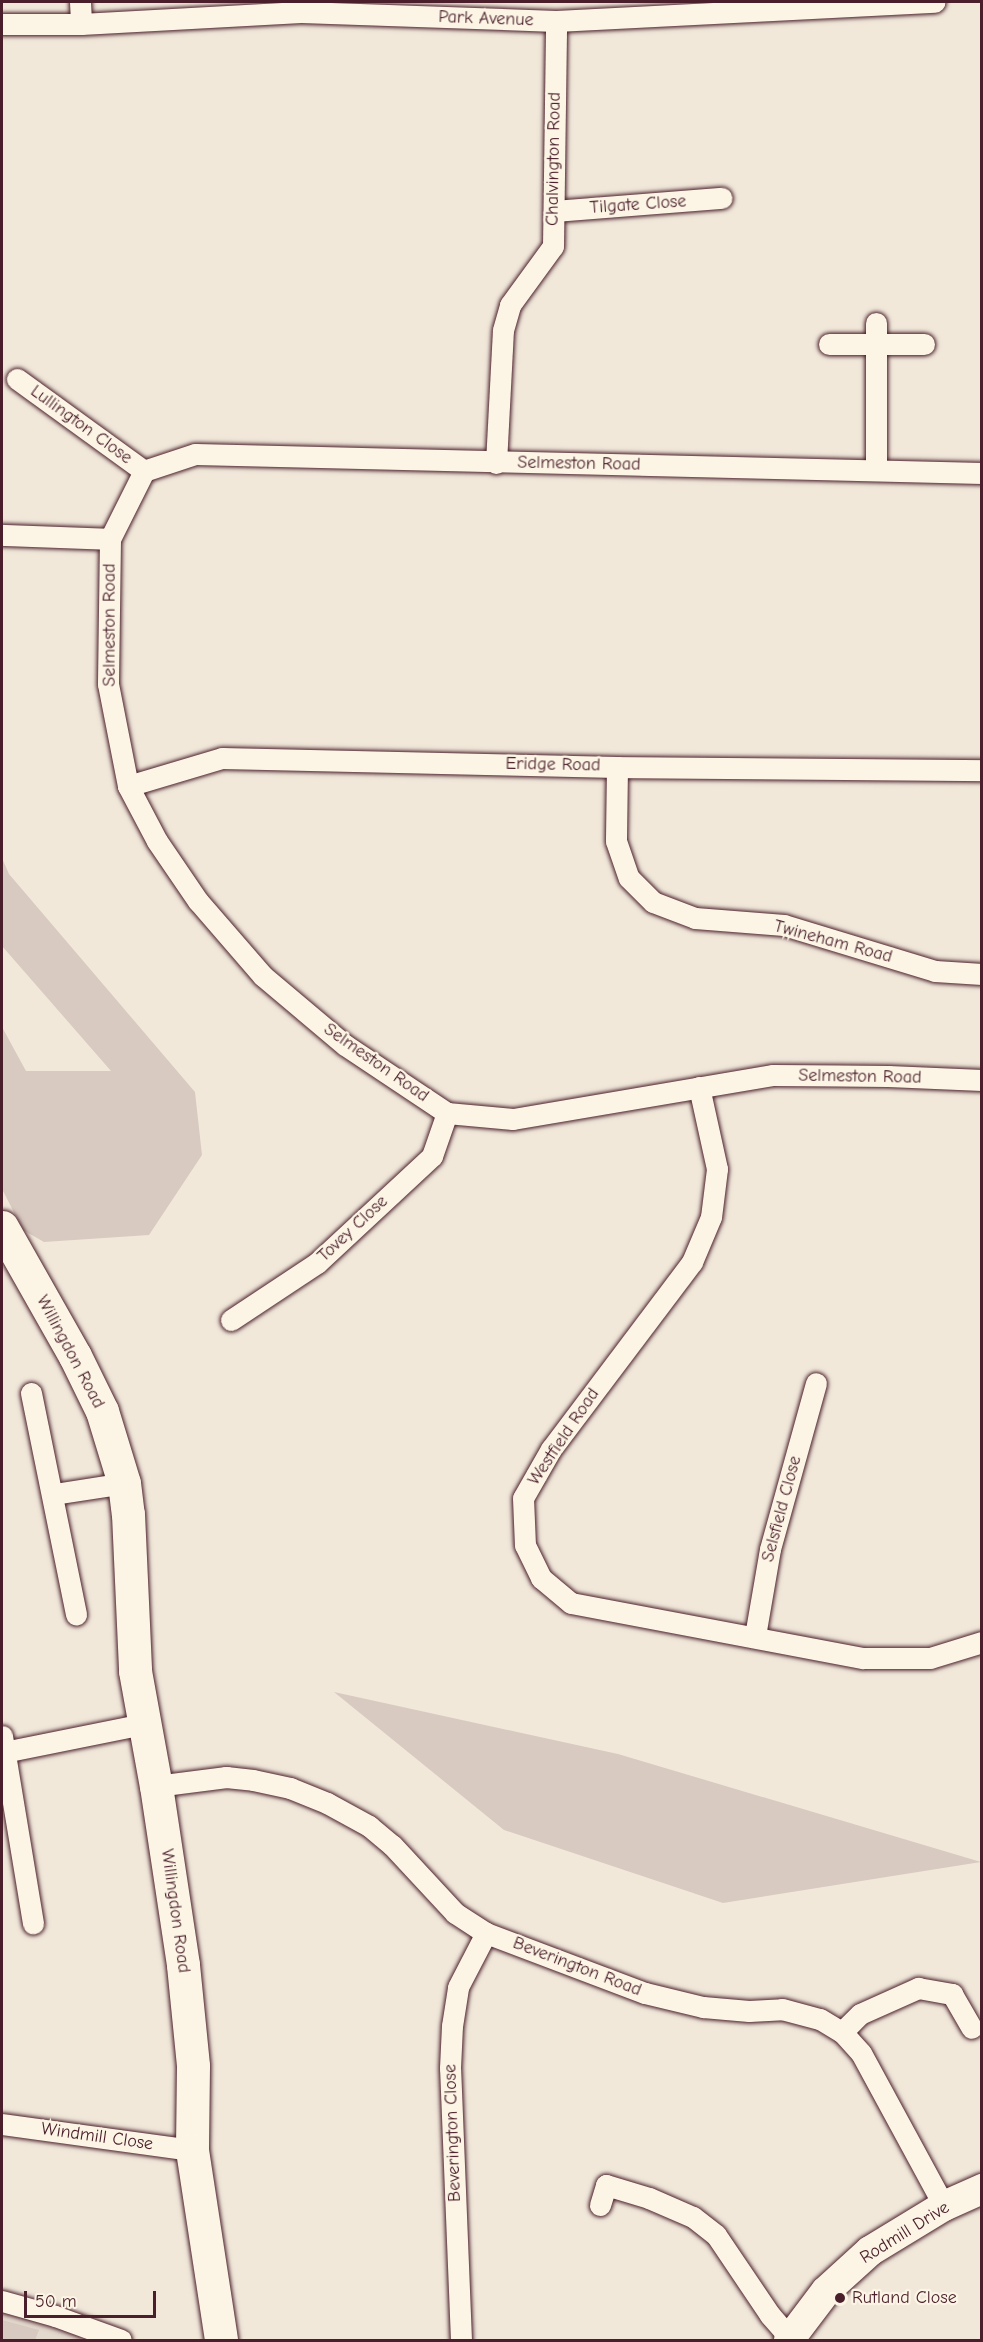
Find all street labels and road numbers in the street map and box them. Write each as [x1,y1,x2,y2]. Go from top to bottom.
street label: Park Avenue [438,7,534,31]
street label: Chalvington Road [542,92,566,226]
street label: Tilgate Close [589,191,687,219]
street label: Lullington Close [26,381,136,469]
street label: Selmeston Road [517,452,641,476]
street label: Selmeston Road [99,563,121,687]
street label: Eridge Road [505,753,601,777]
street label: Twineham Road [771,916,895,968]
street label: Selmeston Road [319,1019,433,1107]
street label: Selmeston Road [798,1065,922,1089]
street label: Tovey Close [313,1191,393,1267]
street label: Willingdon Road [31,1292,109,1412]
street label: Westfield Road [524,1384,604,1490]
street label: Selsfield Close [757,1454,807,1564]
street label: Willingdon Road [156,1848,194,1974]
street label: Beverington Road [510,1933,644,2001]
street label: Beverington Close [440,2064,466,2202]
street label: Windmill Close [40,2118,154,2156]
street label: Rodmill Drive [856,2197,954,2269]

